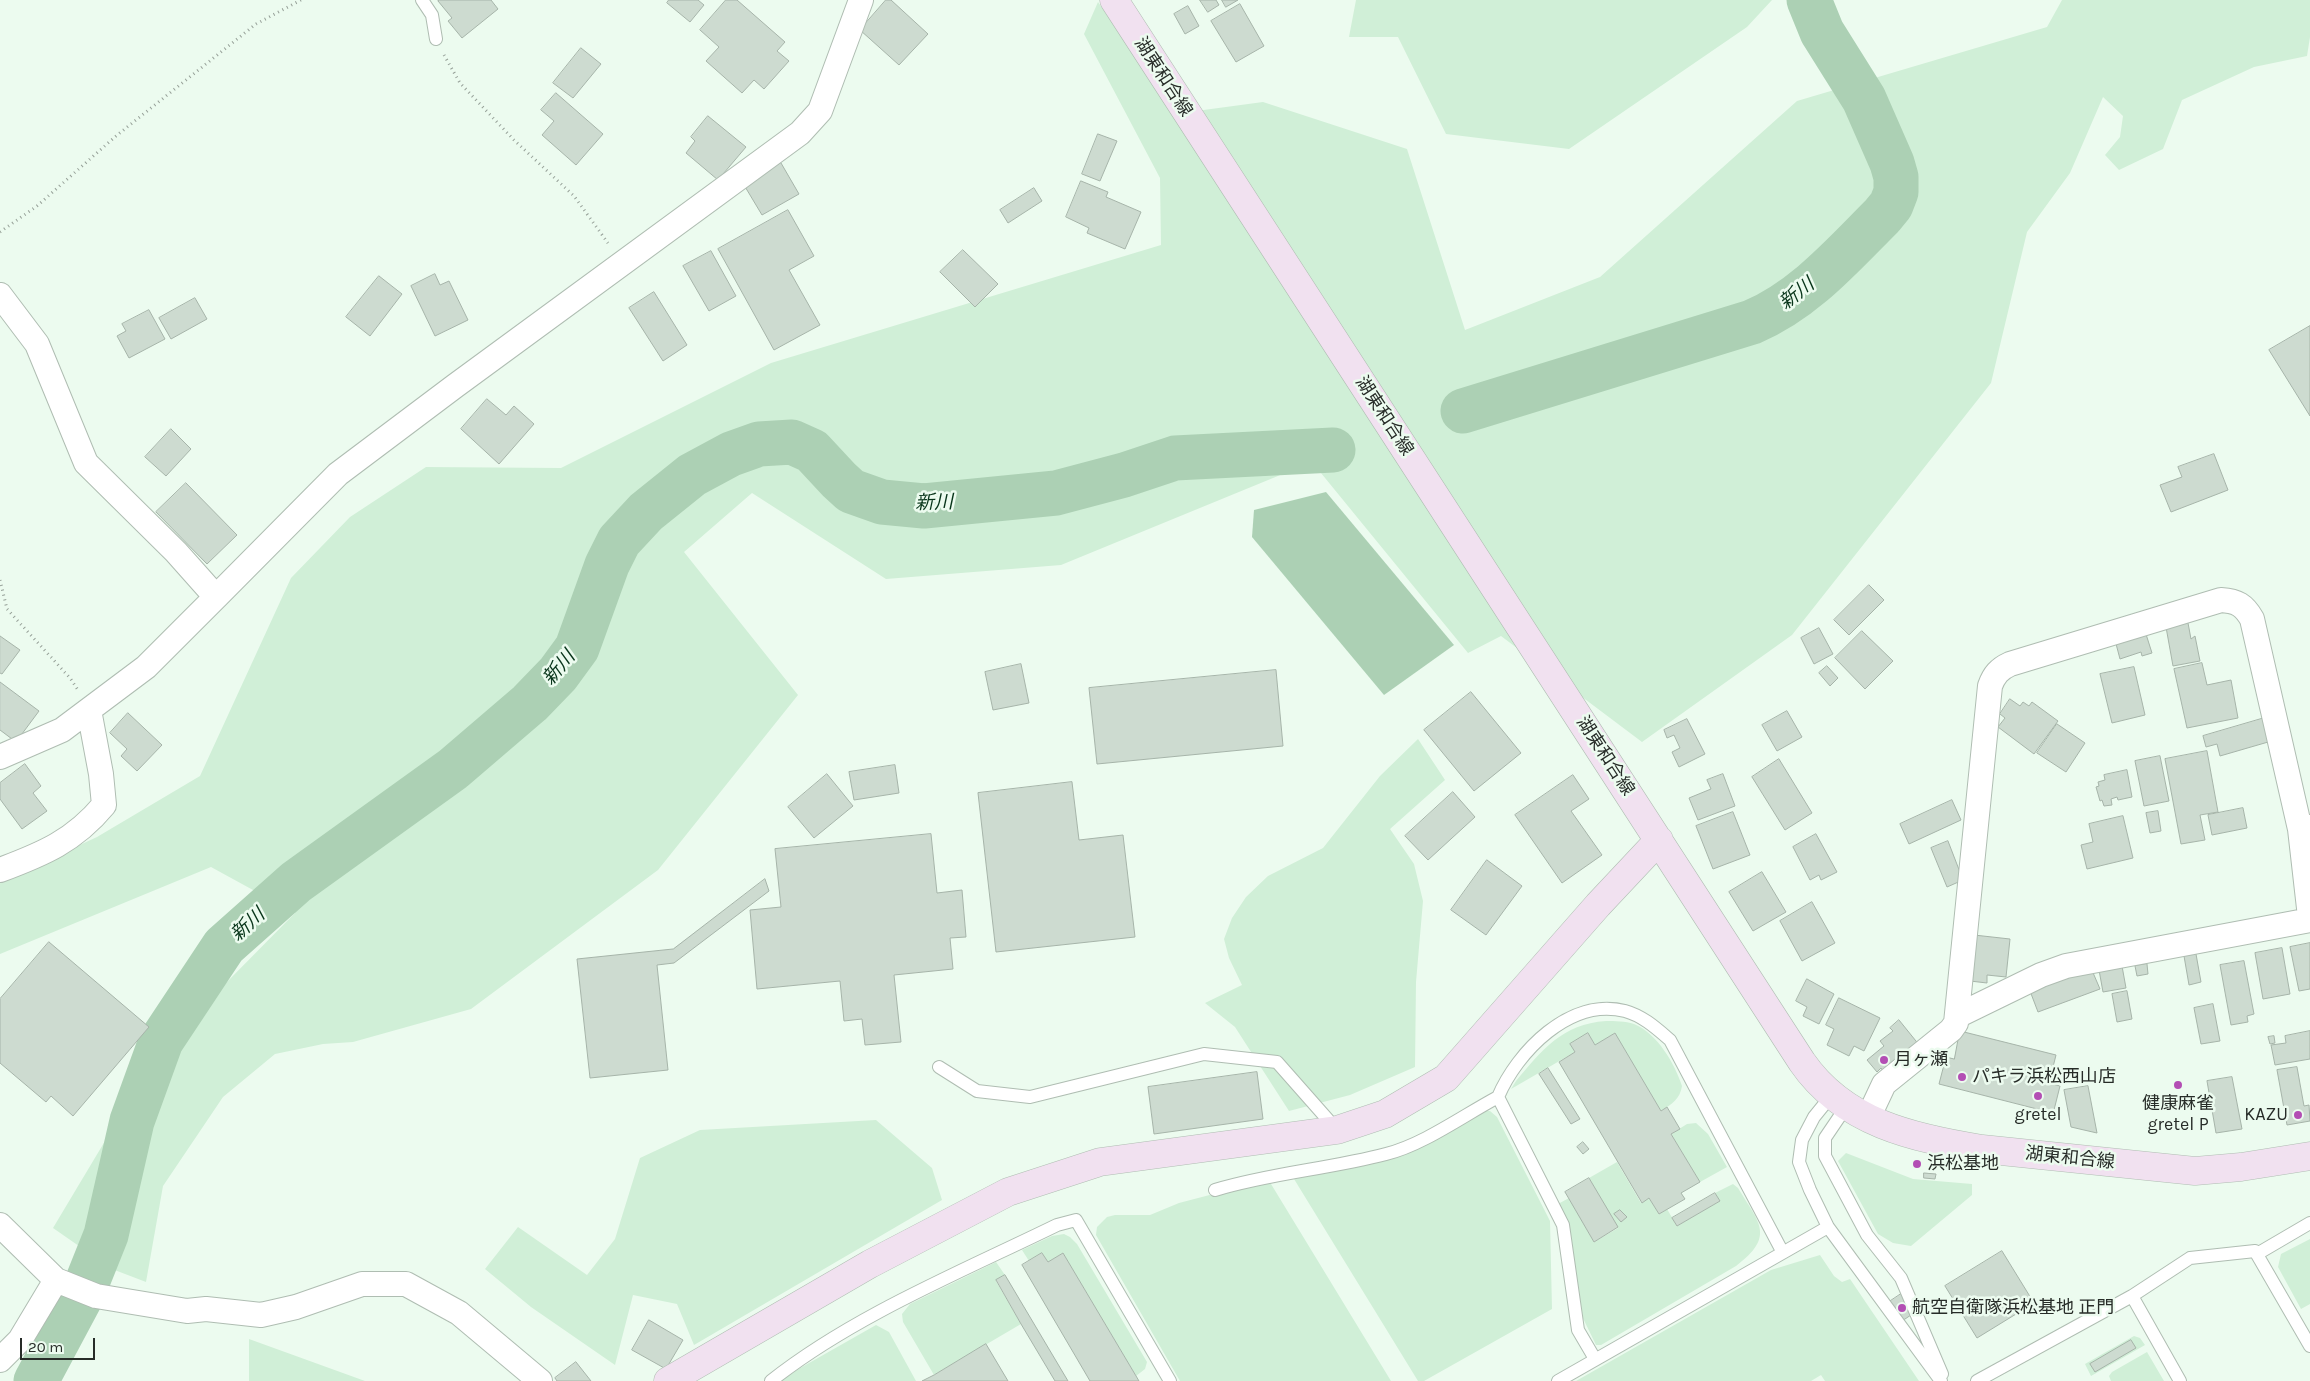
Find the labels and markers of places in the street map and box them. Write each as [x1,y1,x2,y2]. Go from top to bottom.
place label: 月ヶ瀬 [1894,1049,1948,1071]
marker: 月ヶ瀬 [1878,1054,1890,1066]
place label: パキラ浜松西山店 [1972,1066,2116,1088]
marker: パキラ浜松西山店 [1956,1071,1968,1083]
marker: 健康麻雀 gretel P [2172,1079,2184,1091]
marker: gretel [2032,1090,2044,1102]
place label: 健康麻雀 gretel P [2142,1093,2214,1136]
place label: gretel [2015,1104,2061,1126]
place label: KAZU [2244,1104,2288,1126]
marker: KAZU [2292,1109,2304,1121]
place label: 浜松基地 [1927,1153,1999,1175]
marker: 浜松基地 [1911,1158,1923,1170]
place label: 航空自衛隊浜松基地 正門 [1912,1297,2114,1319]
marker: 航空自衛隊浜松基地 正門 [1896,1302,1908,1314]

